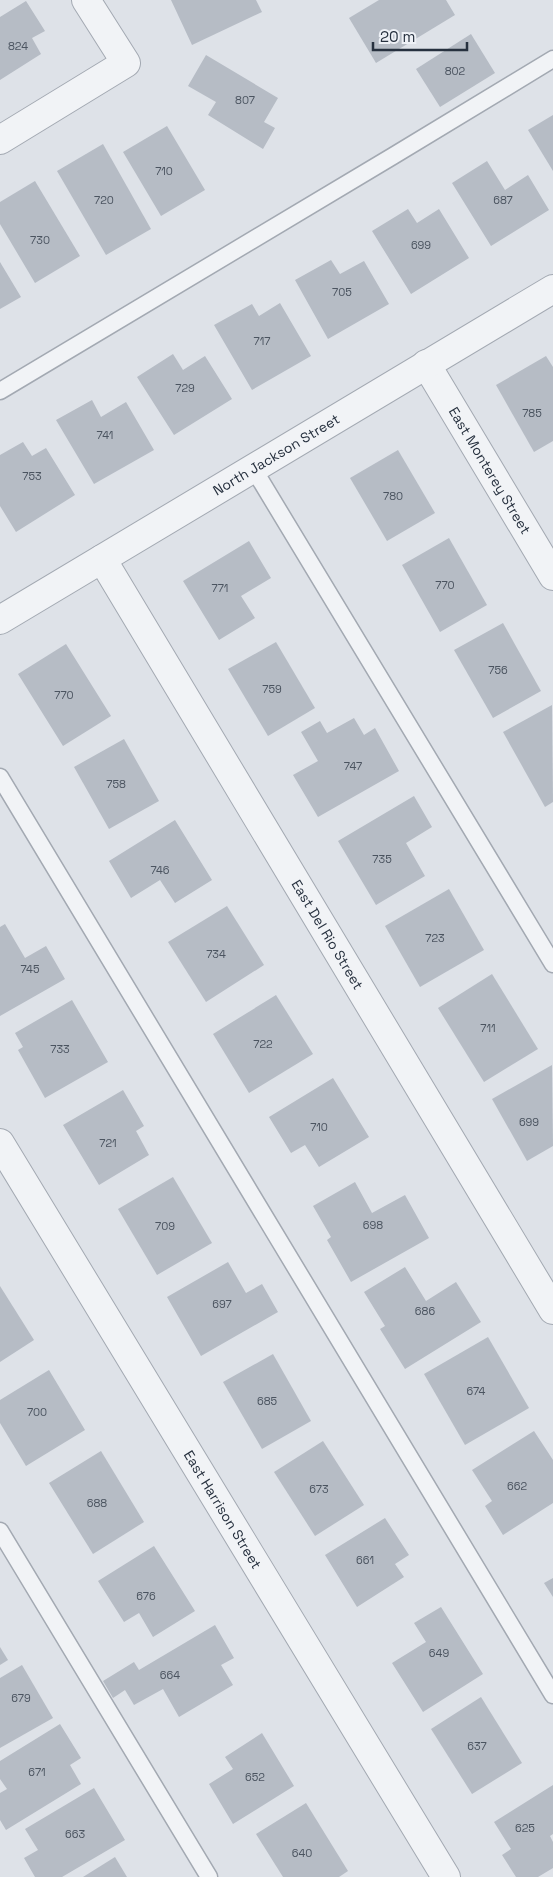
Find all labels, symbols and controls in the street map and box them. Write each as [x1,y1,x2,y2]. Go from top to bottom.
scale bar [373,20,467,52]
text: 20 m [380,27,415,46]
house number: 824 [8,39,28,53]
house number: 802 [445,64,466,78]
house number: 807 [235,93,255,107]
house number: 710 [155,164,173,178]
house number: 720 [94,193,114,207]
house number: 687 [493,193,513,207]
house number: 730 [30,233,50,247]
house number: 699 [411,238,431,252]
house number: 705 [332,285,352,299]
house number: 717 [254,334,270,348]
house number: 729 [175,381,195,395]
street label: East Monterey Street [445,403,535,537]
house number: 785 [522,406,542,420]
street label: North Jackson Street [210,410,343,499]
house number: 741 [97,428,113,442]
house number: 753 [22,469,42,483]
house number: 780 [383,489,403,503]
house number: 770 [435,578,455,592]
house number: 771 [212,581,228,595]
house number: 756 [488,663,508,677]
house number: 759 [262,682,282,696]
house number: 770 [54,688,74,702]
house number: 747 [344,759,362,773]
house number: 758 [106,777,126,791]
house number: 735 [372,852,392,866]
house number: 746 [150,863,170,877]
street label: East Del Rio Street [288,876,367,993]
house number: 723 [425,931,445,945]
house number: 734 [206,947,226,961]
house number: 745 [20,962,40,976]
house number: 711 [480,1021,496,1035]
house number: 722 [253,1037,273,1051]
house number: 733 [50,1042,70,1056]
house number: 699 [519,1115,539,1129]
house number: 710 [310,1120,328,1134]
house number: 721 [99,1136,117,1150]
house number: 698 [363,1218,383,1232]
house number: 709 [155,1219,175,1233]
house number: 697 [212,1297,232,1311]
house number: 686 [415,1304,435,1318]
house number: 674 [466,1384,486,1398]
house number: 685 [257,1394,277,1408]
house number: 700 [27,1405,47,1419]
street label: East Harrison Street [180,1447,266,1572]
house number: 662 [507,1479,527,1493]
house number: 673 [309,1482,329,1496]
house number: 688 [87,1496,107,1510]
house number: 661 [356,1553,374,1567]
house number: 676 [136,1589,156,1603]
house number: 649 [429,1646,449,1660]
house number: 664 [160,1668,180,1682]
house number: 679 [11,1691,31,1705]
house number: 637 [467,1739,487,1753]
house number: 671 [28,1765,46,1779]
house number: 652 [245,1770,265,1784]
house number: 625 [515,1821,535,1835]
house number: 663 [65,1827,85,1841]
house number: 640 [292,1846,312,1860]

